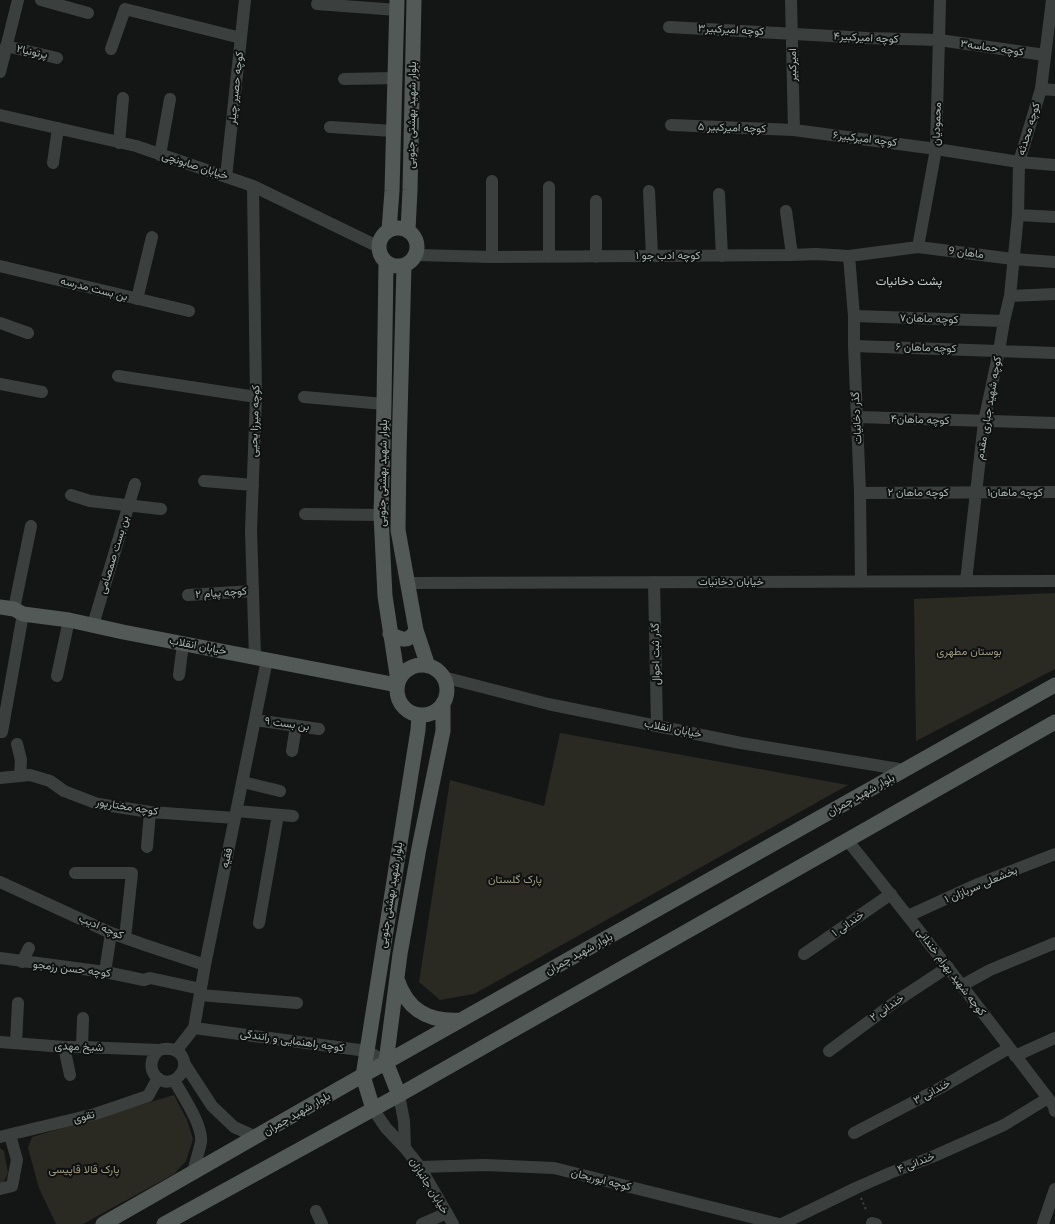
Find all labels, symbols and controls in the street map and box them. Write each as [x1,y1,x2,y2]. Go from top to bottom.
street label: کوچه امیرکبیر۳ [698,22,764,38]
street label: کوچه امیرکبیر۴ [833,30,899,46]
street label: کوچه حماسه۳ [959,37,1025,59]
street label: پرتونیا۲ [15,42,49,62]
street label: امیرکبیر [786,48,800,82]
street label: کوچه حصیر چیلر [226,51,246,125]
street label: بلوار شهید بهشتی جنوبی [404,61,420,169]
street label: کوچه محدثه [1015,101,1043,157]
street label: محمودیان [930,102,944,146]
street label: کوچه امیرکبیر ۵ [698,120,766,136]
street label: کوچه امیرکبیر۶ [832,129,898,149]
street label: خیابان صابونچی [160,149,230,183]
street label: ماهان 9 [948,244,984,262]
street label: کوچه ادب جو ۱ [636,249,700,263]
street label: بن بست مدرسه [59,274,129,304]
district label: پشت دخانیات [876,275,942,289]
street label: کوچه ماهان۷ [899,311,959,327]
street label: کوچه ماهان ۶ [895,340,957,356]
street label: کوچه شهید جباری مقدم [973,355,1005,461]
street label: کوچه میرزا یحیی [247,385,263,457]
street label: گذر دخانیات [849,391,865,445]
street label: کوچه ماهان۴ [890,412,950,428]
street label: بلوار شهید بهشتی جنوبی [375,419,391,527]
street label: کوچه ماهان ۲ [887,486,949,500]
street label: کوچه ماهان۱ [987,486,1043,500]
street label: بن بست صمصامی [96,514,132,596]
street label: خیابان دخانیات [698,575,764,589]
street label: کوچه پیام ۲ [195,585,247,601]
street label: گذر ثبت احوال [649,623,663,685]
street label: خیابان انقلاب [168,634,228,658]
park label: بوستان مطهری [936,645,1002,659]
street label: بن بست ۹ [264,714,310,734]
street label: خیابان انقلاب [643,717,703,741]
street label: بلوار شهید چمران [825,771,897,819]
street label: کوچه مختارپور [95,796,159,818]
street label: بلوار شهید بهشتی جنوبی [376,841,406,949]
street label: فقیه [218,847,236,869]
street label: بخشعلی سربازان ۱ [943,864,1019,906]
park label: پارک گلستان [488,873,542,887]
street label: خندانی ۱ [830,908,866,940]
street label: کوچه ادیب [77,912,125,942]
street label: کوچه شهید بهرام خندانی [914,925,988,1019]
street label: بلوار شهید چمران [543,930,615,978]
street label: کوچه حسن رزمجو [32,958,112,980]
street label: خندانی ۲ [867,992,907,1024]
street label: کوچه راهنمایی و رانندگی [239,1027,345,1055]
street label: شیخ مهدی [54,1040,104,1054]
street label: خندانی ۳ [911,1077,953,1107]
street label: بلوار شهید چمران [261,1090,333,1138]
street label: تقوی [72,1108,96,1126]
street label: خندانی ۴ [895,1150,937,1176]
street label: خیابان جانبازان [406,1155,452,1217]
park label: پارک قالا قاپیسی [49,1163,119,1177]
street label: کوچه ابوریحان [570,1166,632,1194]

